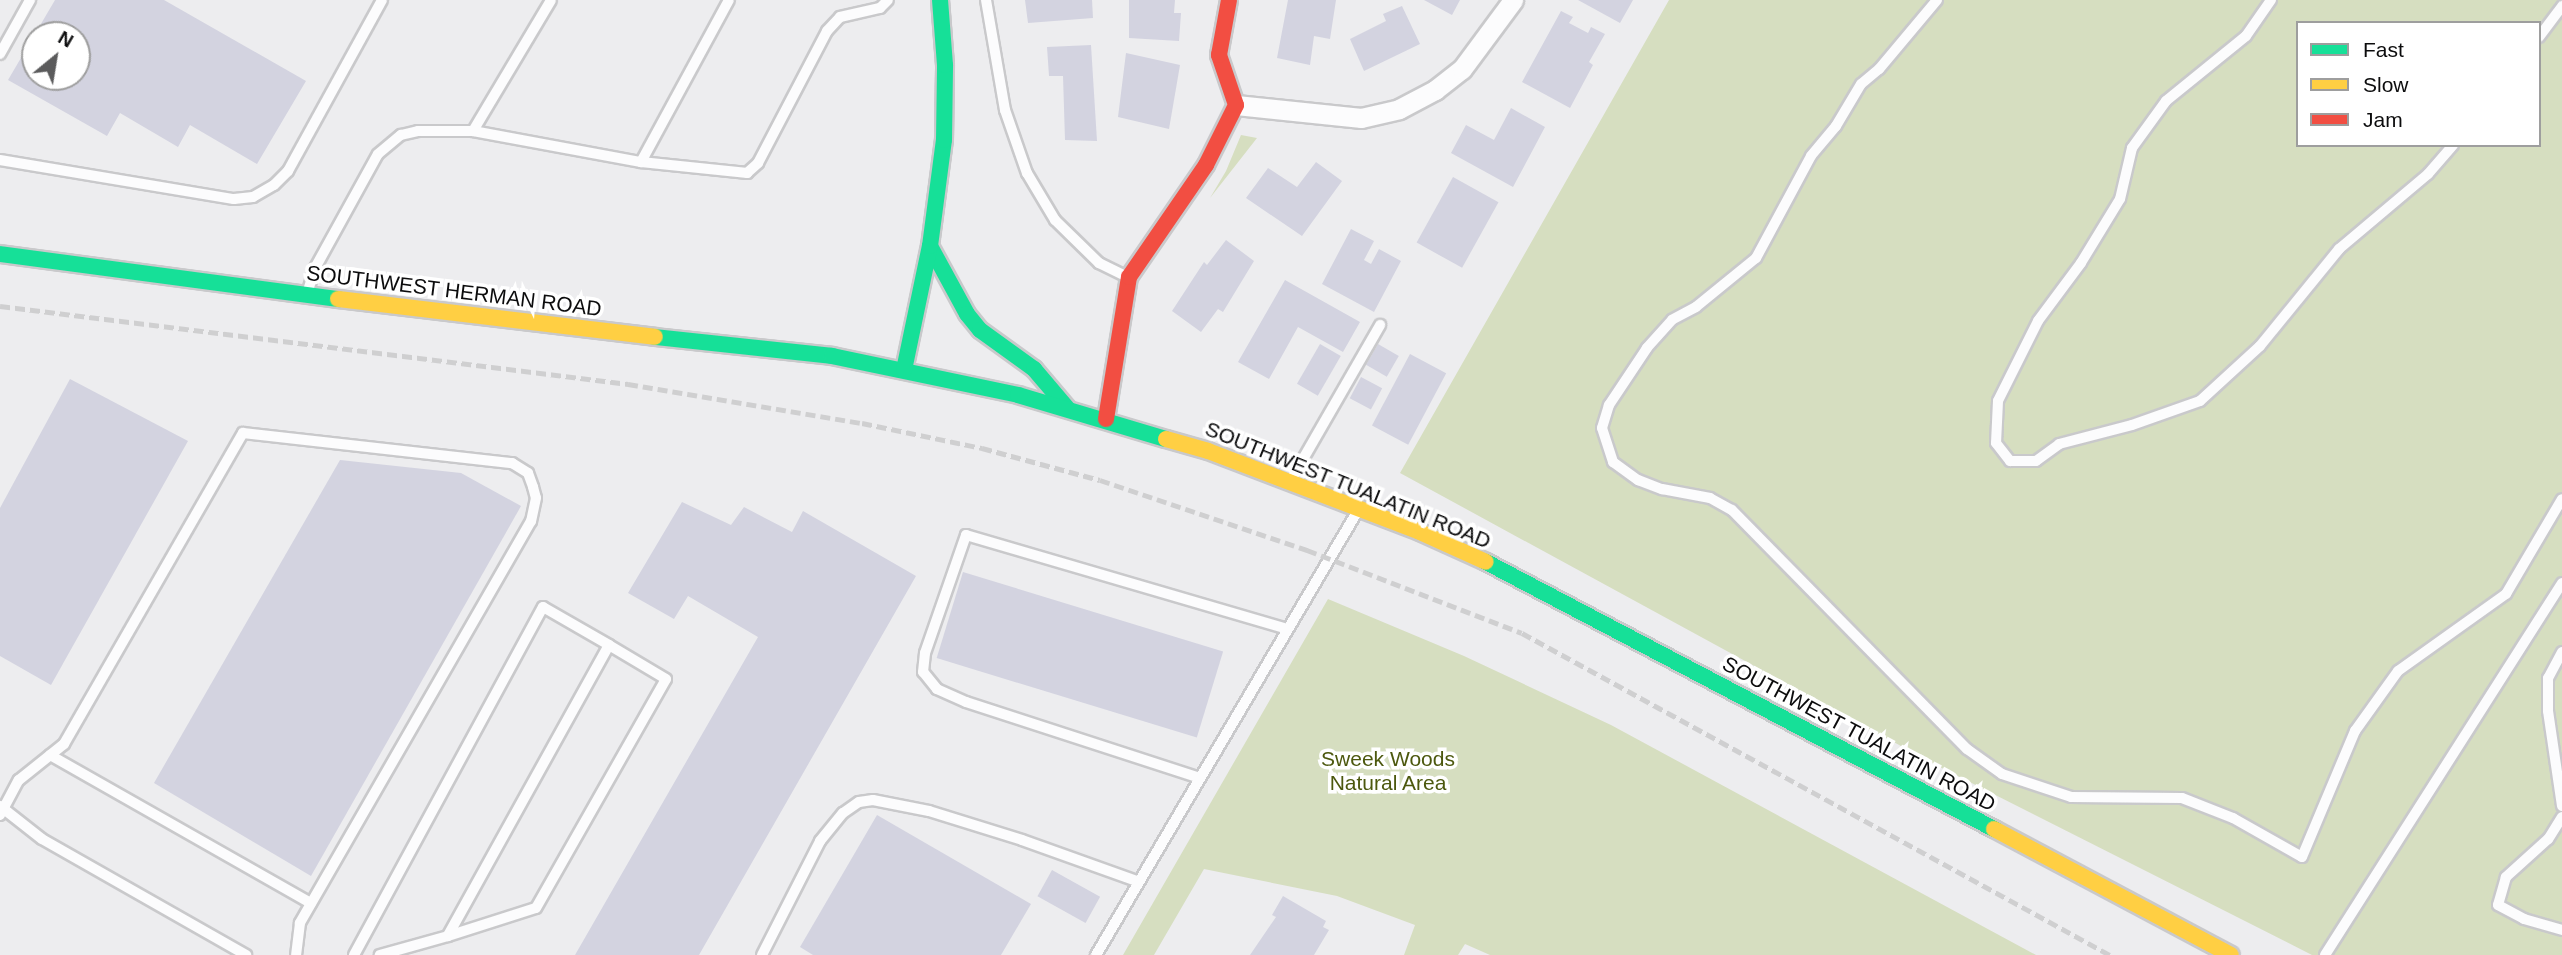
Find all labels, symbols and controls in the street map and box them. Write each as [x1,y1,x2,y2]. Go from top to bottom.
north arrow [21,21,91,91]
legend [2296,21,2541,147]
text: N [55,27,77,52]
text: Fast [2363,38,2404,61]
text: Slow [2363,73,2409,96]
text: Jam [2363,108,2403,131]
street label: SOUTHWEST HERMAN ROAD [305,260,603,322]
street label: SOUTHWEST TUALATIN ROAD [1201,416,1495,554]
street label: SOUTHWEST TUALATIN ROAD [1718,651,2000,817]
park label: Sweek Woods Natural Area [1321,746,1455,796]

